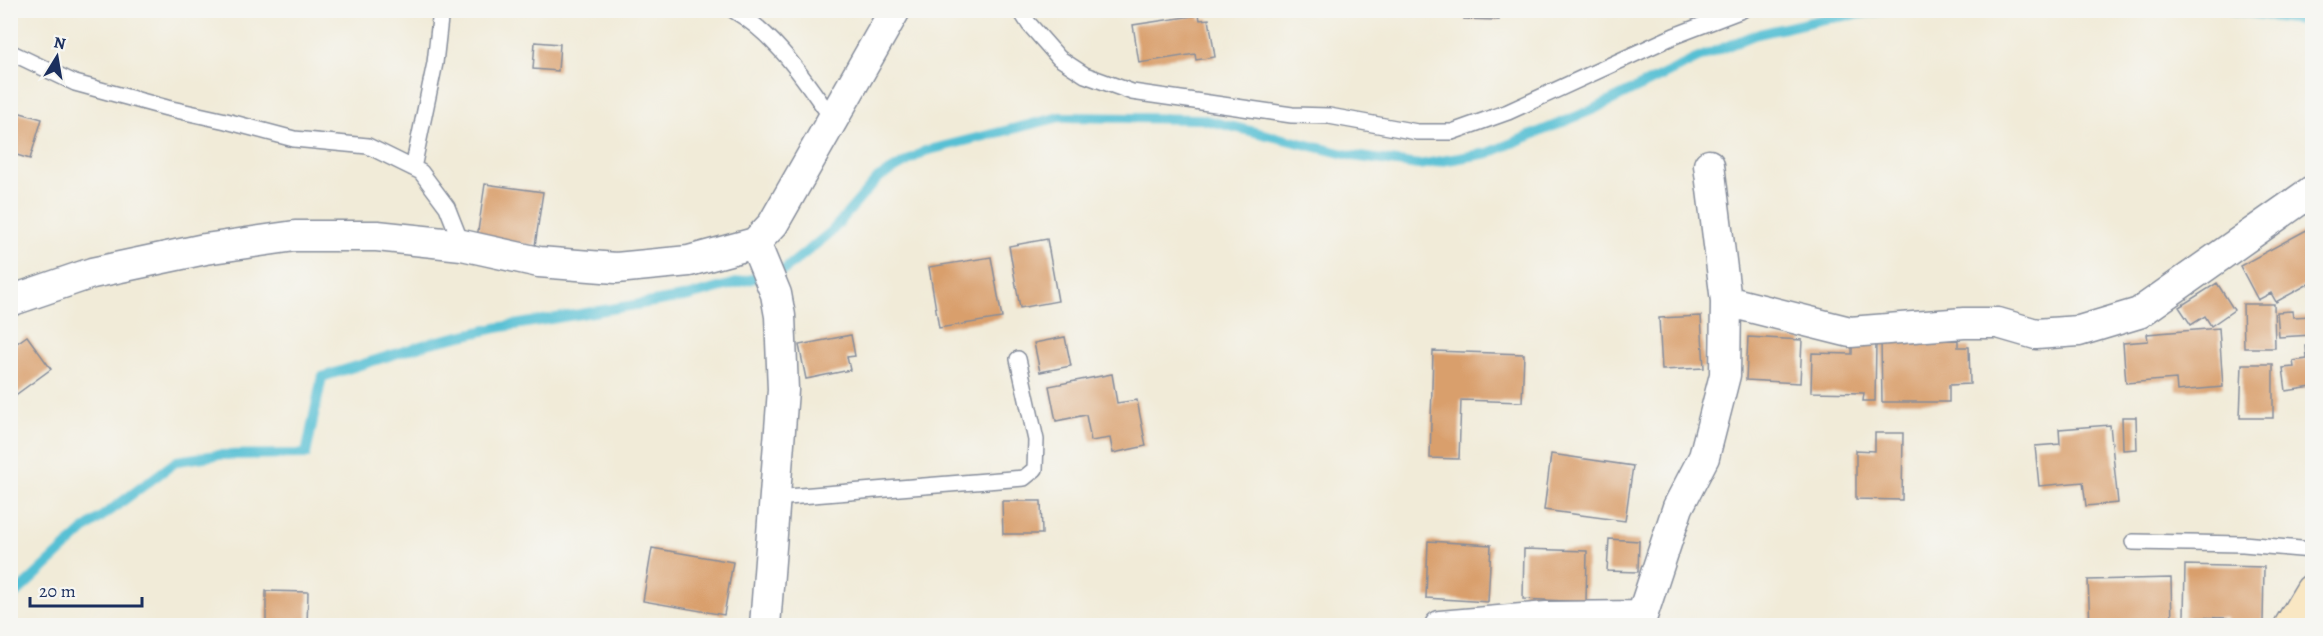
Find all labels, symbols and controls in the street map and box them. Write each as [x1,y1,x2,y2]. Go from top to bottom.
north arrow [27,27,87,87]
text: N [52,31,68,55]
scale bar [30,570,142,608]
text: 20 m [39,579,76,603]

